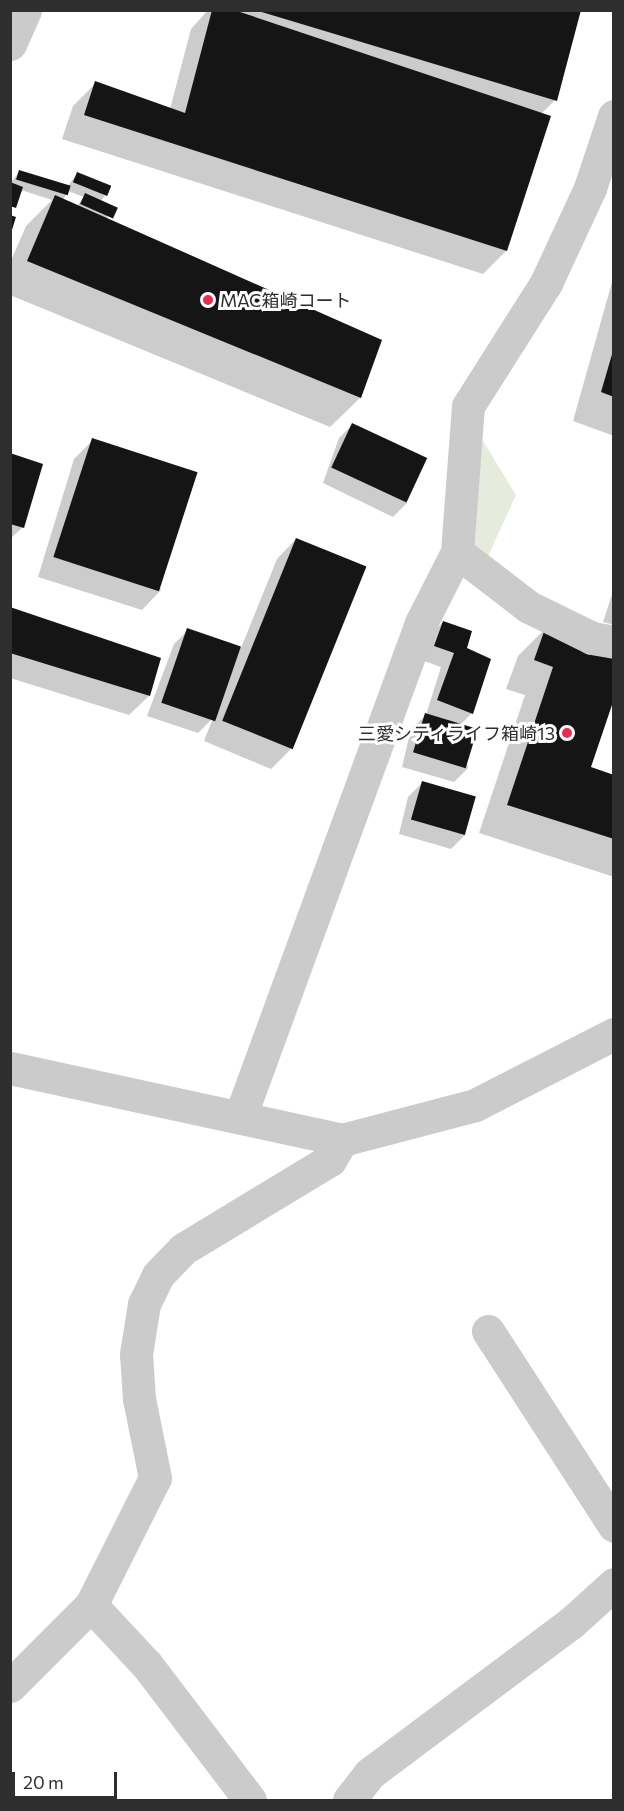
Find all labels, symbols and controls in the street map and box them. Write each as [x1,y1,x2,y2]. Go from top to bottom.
place label: MAC箱崎コート [220,289,351,311]
marker: MAC箱崎コート [201,293,215,307]
place label: 三愛シティライフ箱崎13 [357,722,555,744]
marker: 三愛シティライフ箱崎13 [560,726,574,740]
scale bar [15,1760,120,1798]
text: 20 m [23,1771,64,1793]

